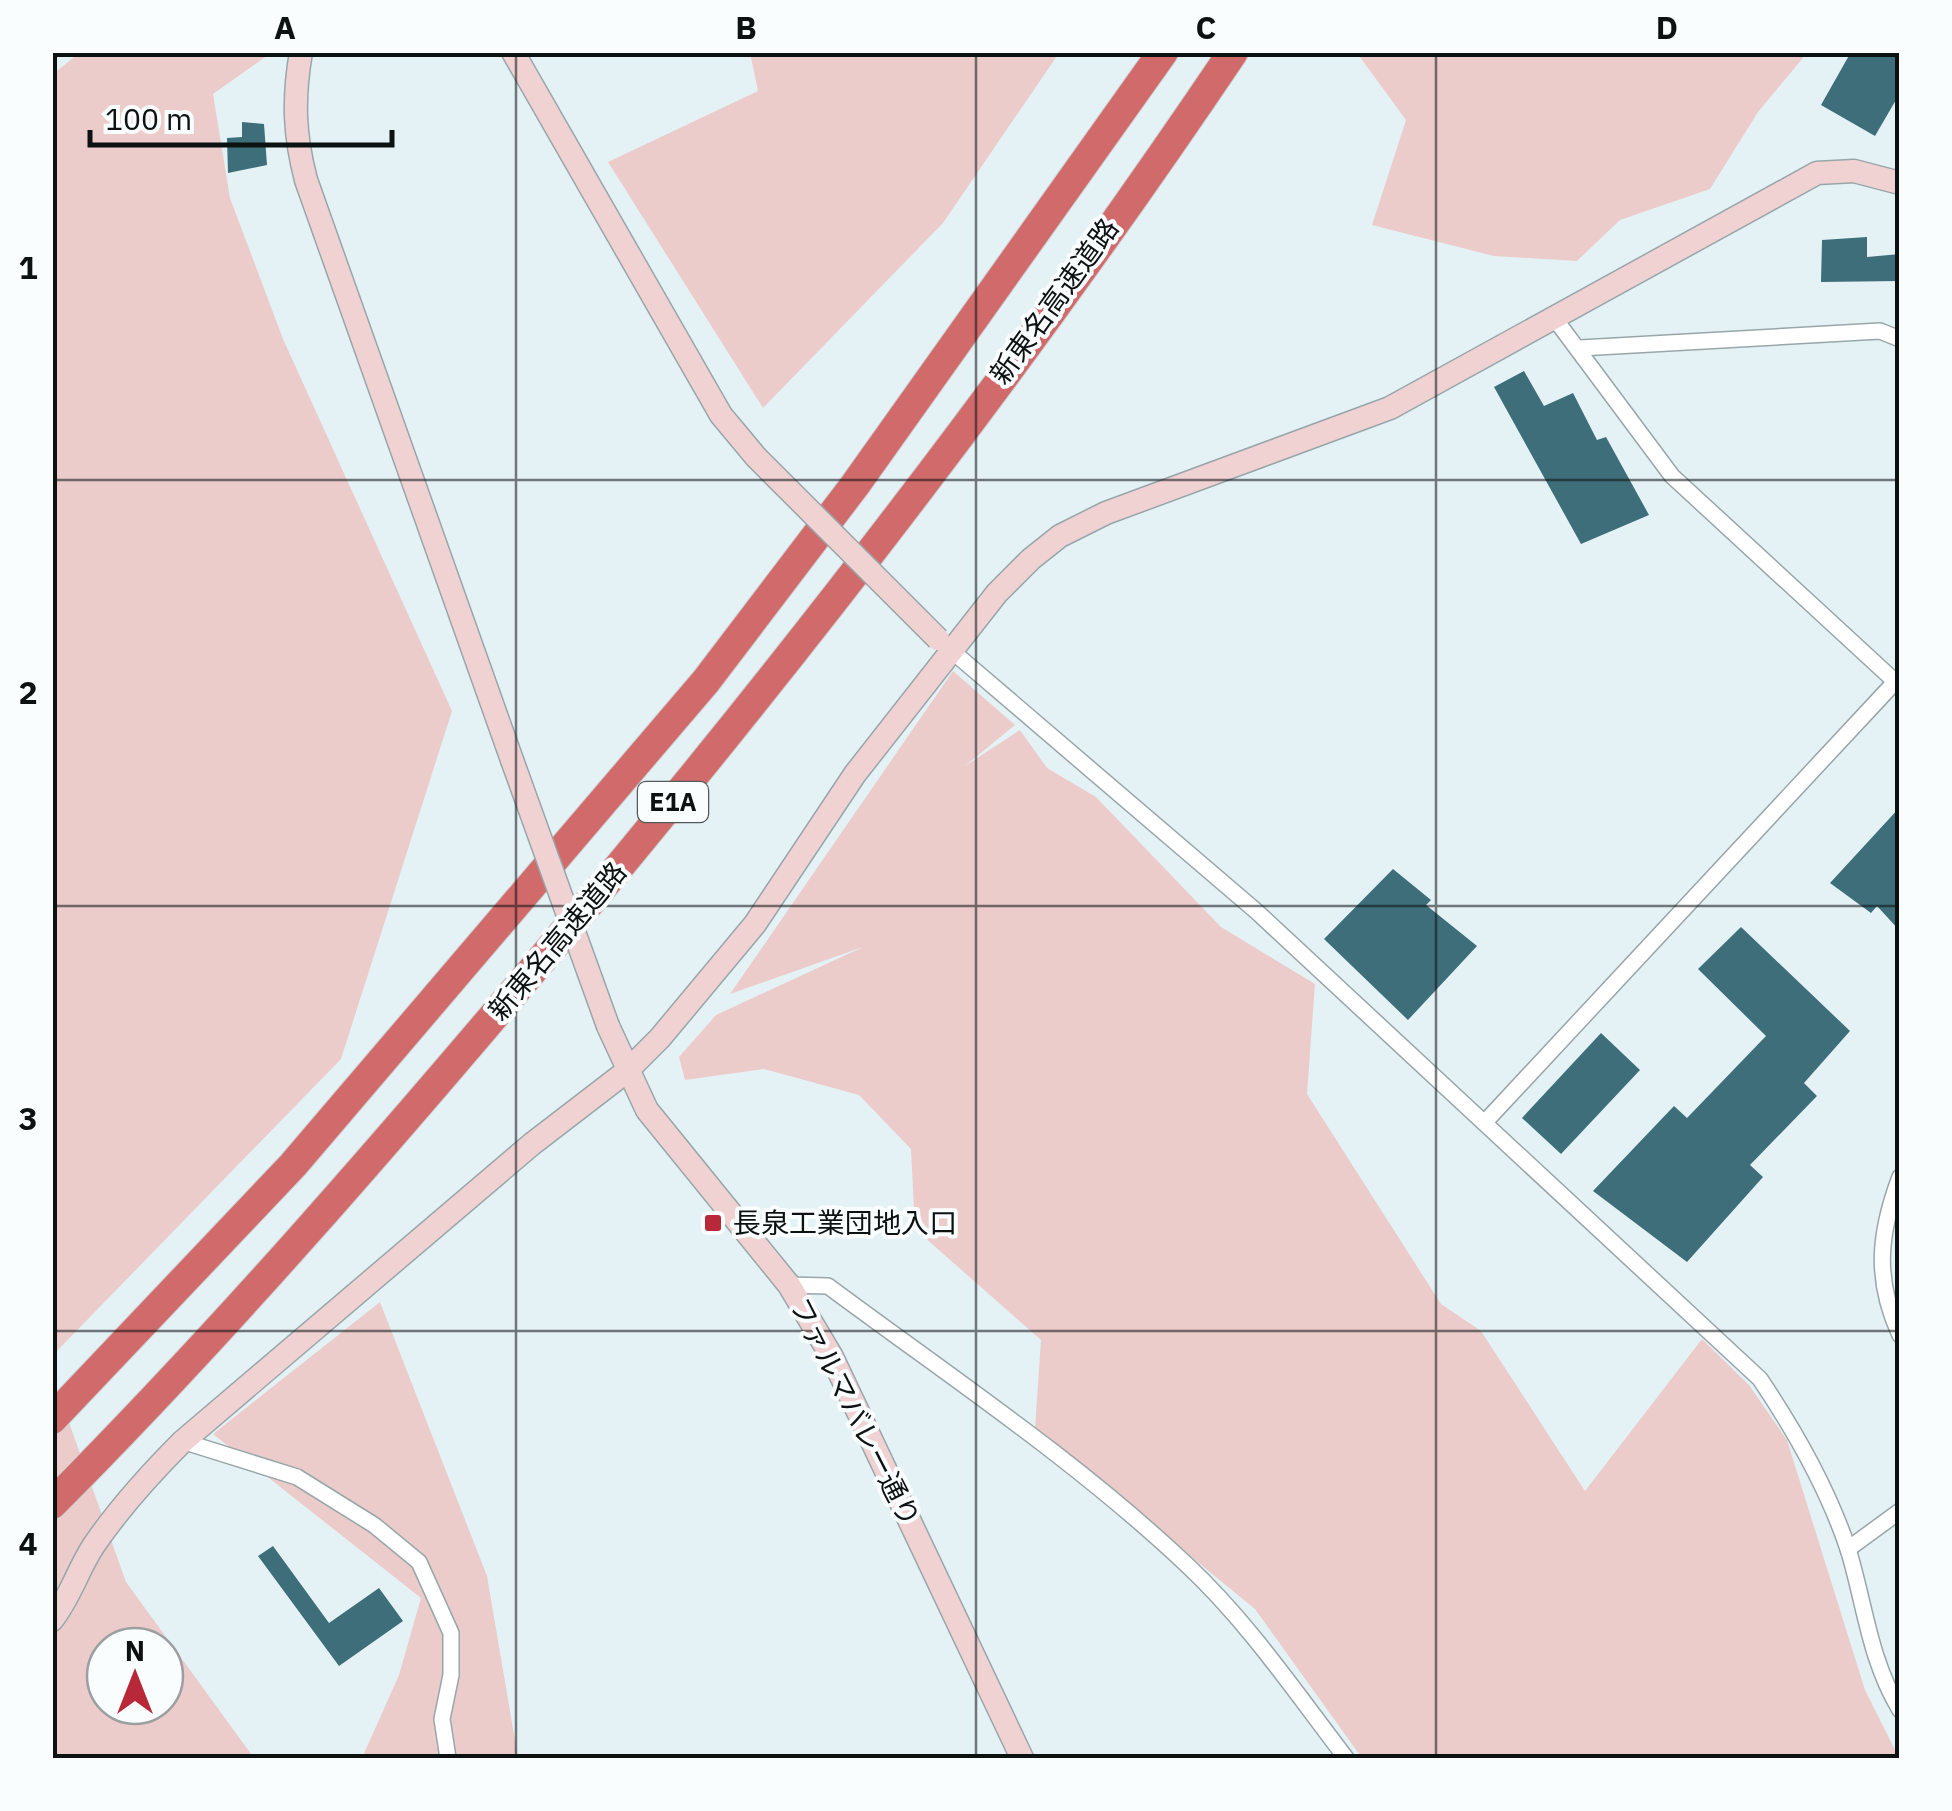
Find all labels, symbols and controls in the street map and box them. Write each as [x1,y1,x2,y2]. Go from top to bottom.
text: A [274,6,296,48]
text: B [735,6,757,48]
text: C [1196,6,1216,48]
text: D [1656,6,1678,48]
scale bar [90,85,392,147]
text: 100 m [105,99,192,138]
street label: 新東名高速道路 [981,211,1126,391]
text: 1 [18,246,38,288]
text: 2 [18,671,38,713]
road number: E1A [638,782,708,822]
street label: 新東名高速道路 [479,854,634,1028]
text: 3 [18,1097,38,1139]
place label: 長泉工業団地入口 [733,1204,957,1241]
marker: 長泉工業団地入口 [702,1212,724,1234]
street label: ファルマバレー通り [782,1291,929,1532]
text: 4 [18,1522,38,1564]
north arrow [85,1626,185,1726]
text: N [125,1632,145,1669]

